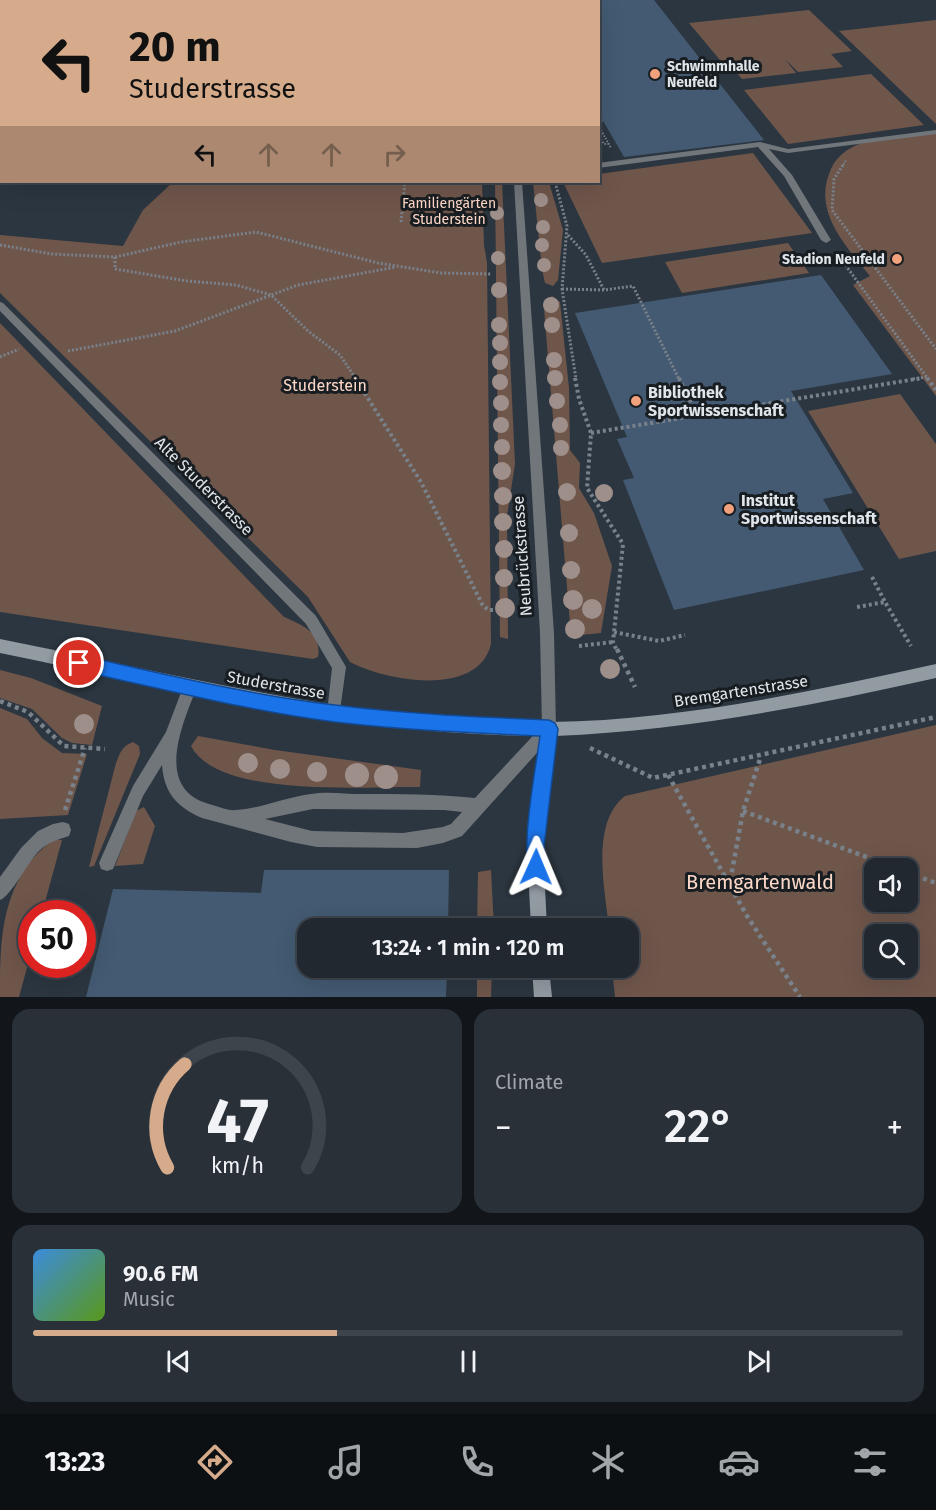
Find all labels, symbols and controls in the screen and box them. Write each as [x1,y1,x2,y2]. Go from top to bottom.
text: 20 m [129,22,221,72]
icon: left [30,24,108,102]
place label: Schwimmhalle Neufeld [667,58,760,91]
marker: Schwimmhalle Neufeld [648,67,662,81]
text: Studerstrasse [129,73,296,105]
icon: left [189,138,222,171]
icon: ahead [252,138,285,171]
icon: ahead [315,138,348,171]
icon: right [378,138,411,171]
park label: Familiengärten Studerstein [402,195,496,228]
place label: Stadion Neufeld [782,251,885,268]
marker: Stadion Neufeld [890,252,904,266]
park label: Studerstein [283,376,367,395]
place label: Bibliothek Sportwissenschaft [648,383,785,420]
marker: Bibliothek Sportwissenschaft [629,394,643,408]
street label: Alte Studerstrasse [151,433,257,539]
place label: Institut Sportwissenschaft [741,491,878,528]
street label: Neubrückstrasse [508,495,536,617]
marker: Institut Sportwissenschaft [722,502,736,516]
pin [53,637,104,688]
icon: arrive [62,646,95,679]
street label: Studerstrasse [226,667,326,703]
street label: Bremgartenstrasse [673,671,809,711]
position arrow [504,835,568,899]
map controls [864,858,918,978]
button: sound [864,858,918,912]
park label: Bremgartenwald [686,870,834,894]
speed limit sign: 50 [18,900,96,978]
button: search [864,924,918,978]
text: 13:24 · 1 min · 120 m [372,934,564,961]
text: Climate [495,1070,563,1094]
text: 47 [206,1084,268,1159]
text: 22° [664,1100,734,1154]
text: − [495,1108,512,1148]
text: + [887,1108,903,1148]
text: km/h [210,1153,264,1179]
text: 90.6 FM [123,1260,198,1287]
text: Music [123,1287,175,1311]
icon: previous [162,1345,195,1378]
icon: pause [452,1345,485,1378]
icon: next [742,1345,775,1378]
icon: directions [194,1441,236,1483]
icon: music [325,1441,367,1483]
icon: phone [456,1441,498,1483]
icon: climate [587,1441,629,1483]
icon: car [718,1441,760,1483]
icon: filters [849,1441,891,1483]
text: 13:23 [45,1446,105,1478]

